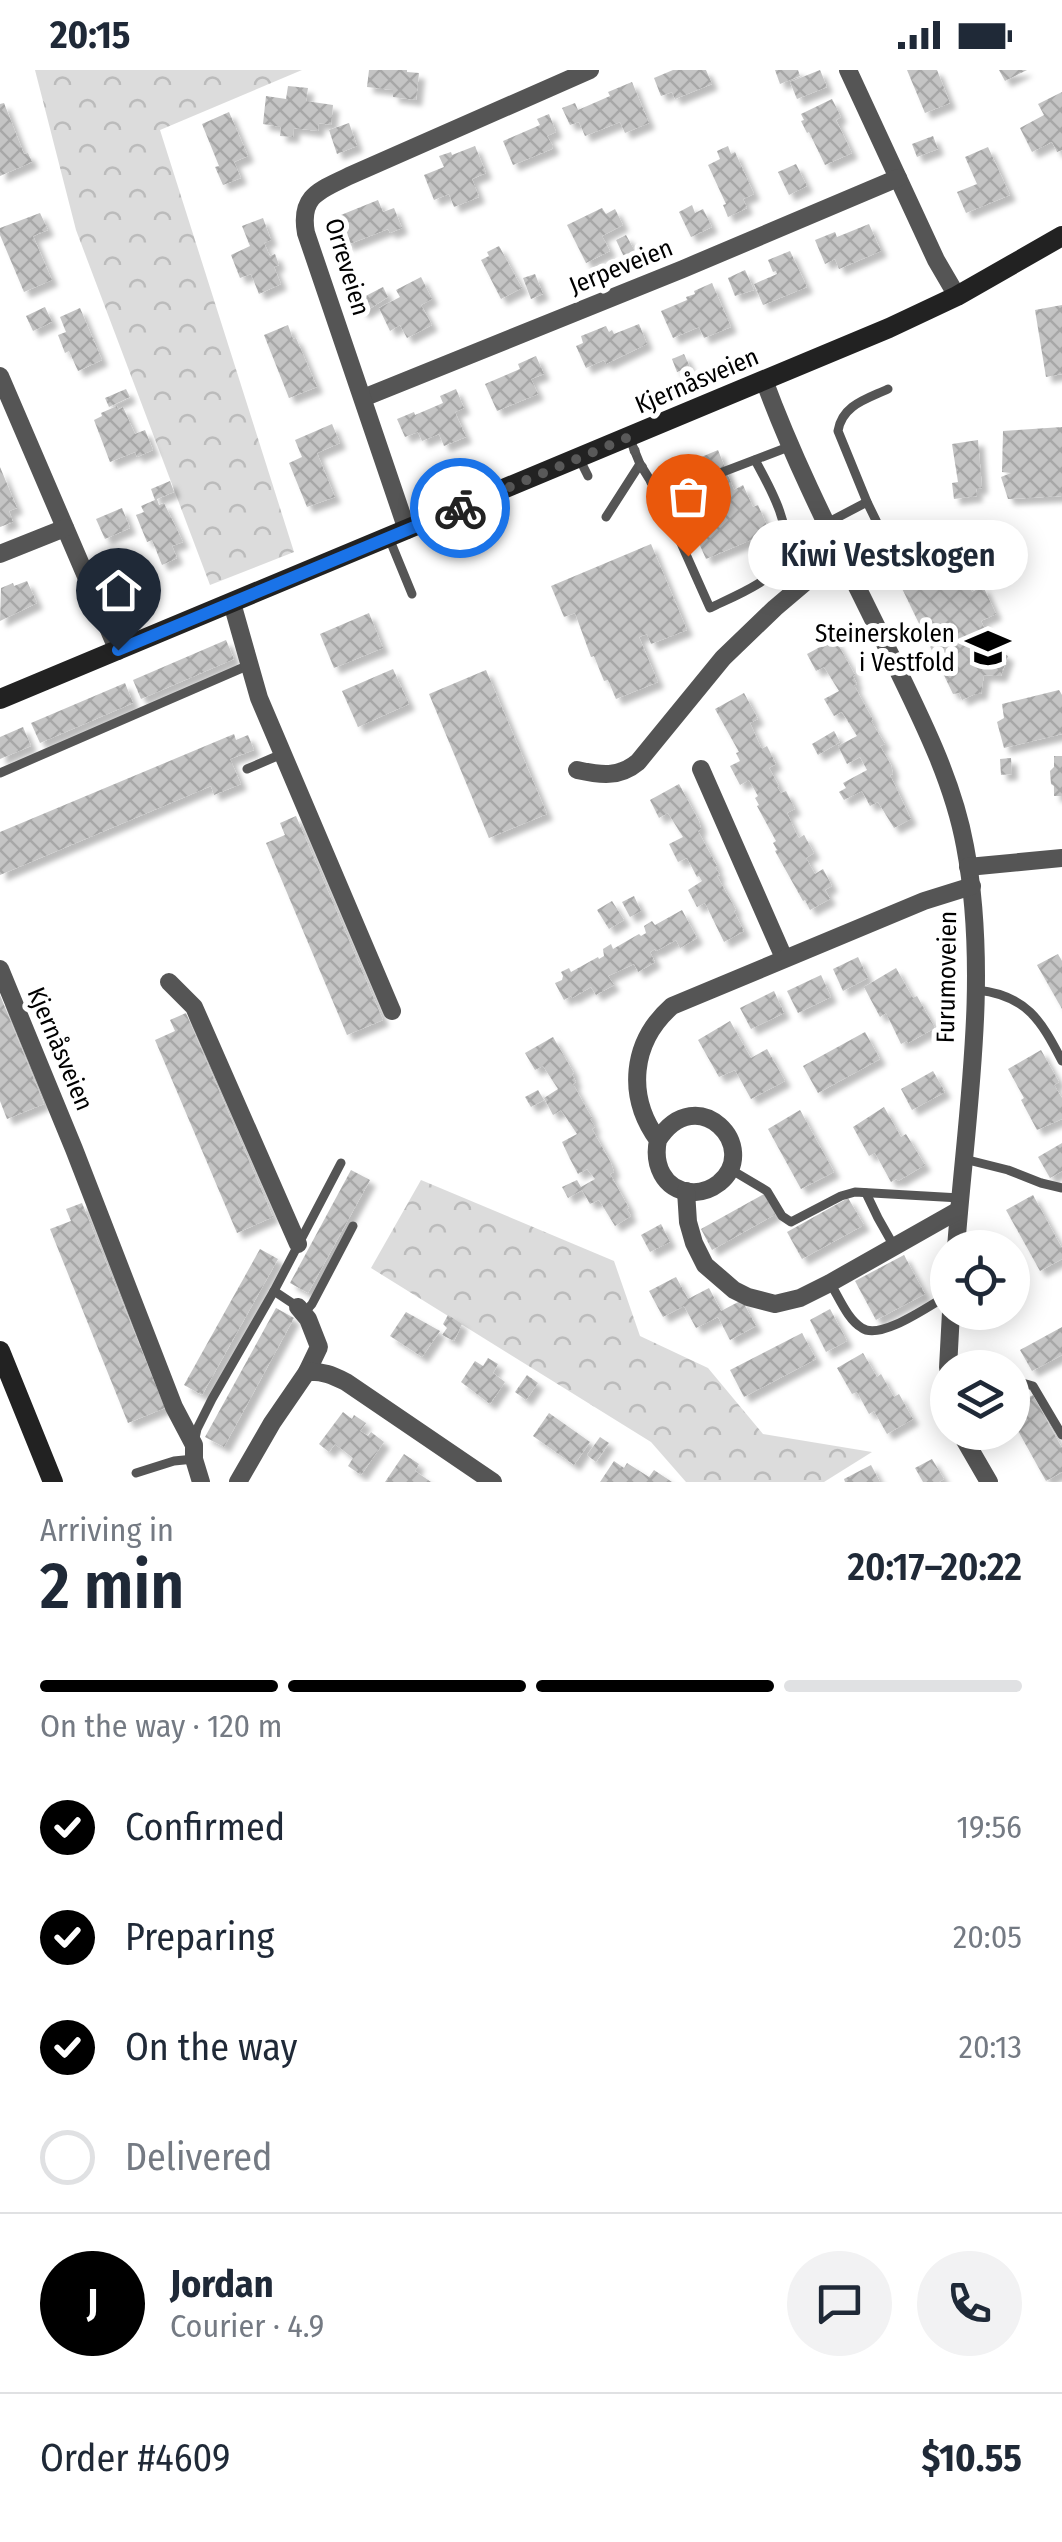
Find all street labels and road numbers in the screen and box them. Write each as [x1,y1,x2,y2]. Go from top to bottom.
street label: Orreveien [318,215,376,319]
street label: Jerpeveien [565,233,677,301]
street label: Kjernåsveien [631,342,763,420]
street label: Furumoveien [931,911,963,1043]
street label: Kjernåsveien [21,983,99,1115]

